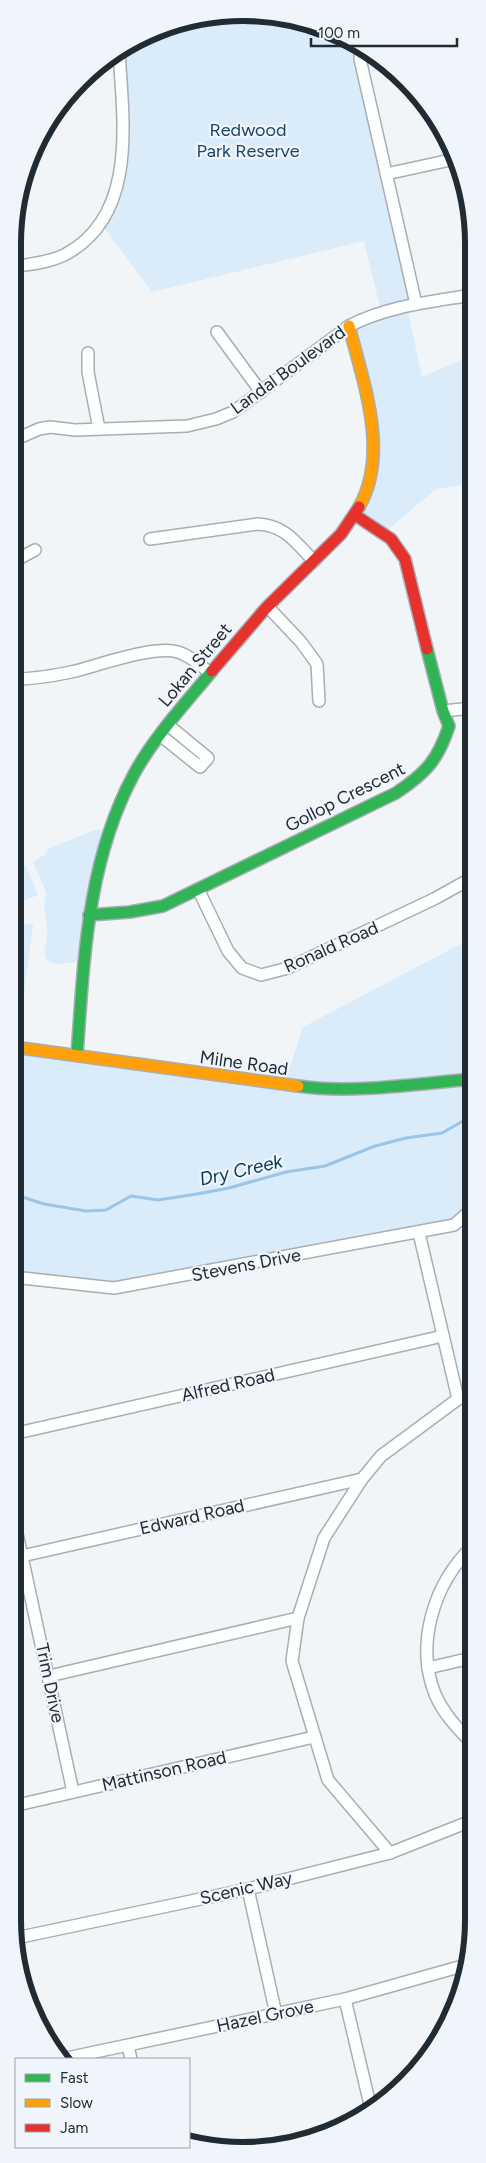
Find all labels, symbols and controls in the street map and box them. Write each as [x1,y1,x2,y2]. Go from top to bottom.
scale bar [311,15,457,47]
text: 100 m [318,24,360,42]
park label: Redwood Park Reserve [196,119,300,162]
street label: Landal Boulevard [226,321,350,419]
street label: Lokan Street [154,619,236,711]
street label: Gollop Crescent [282,757,409,837]
street label: Ronald Road [280,916,382,978]
street label: Milne Road [198,1046,290,1080]
water label: Dry Creek [197,1149,285,1191]
street label: Stevens Drive [189,1244,303,1286]
street label: Alfred Road [179,1364,277,1406]
street label: Edward Road [137,1494,247,1540]
street label: Trim Drive [31,1641,69,1725]
street label: Mattinson Road [100,1746,228,1796]
street label: Scenic Way [198,1867,295,1909]
street label: Hazel Grove [214,1995,316,2037]
legend [15,2058,190,2148]
text: Fast [60,2069,89,2087]
text: Slow [60,2094,93,2112]
text: Jam [60,2119,88,2137]

